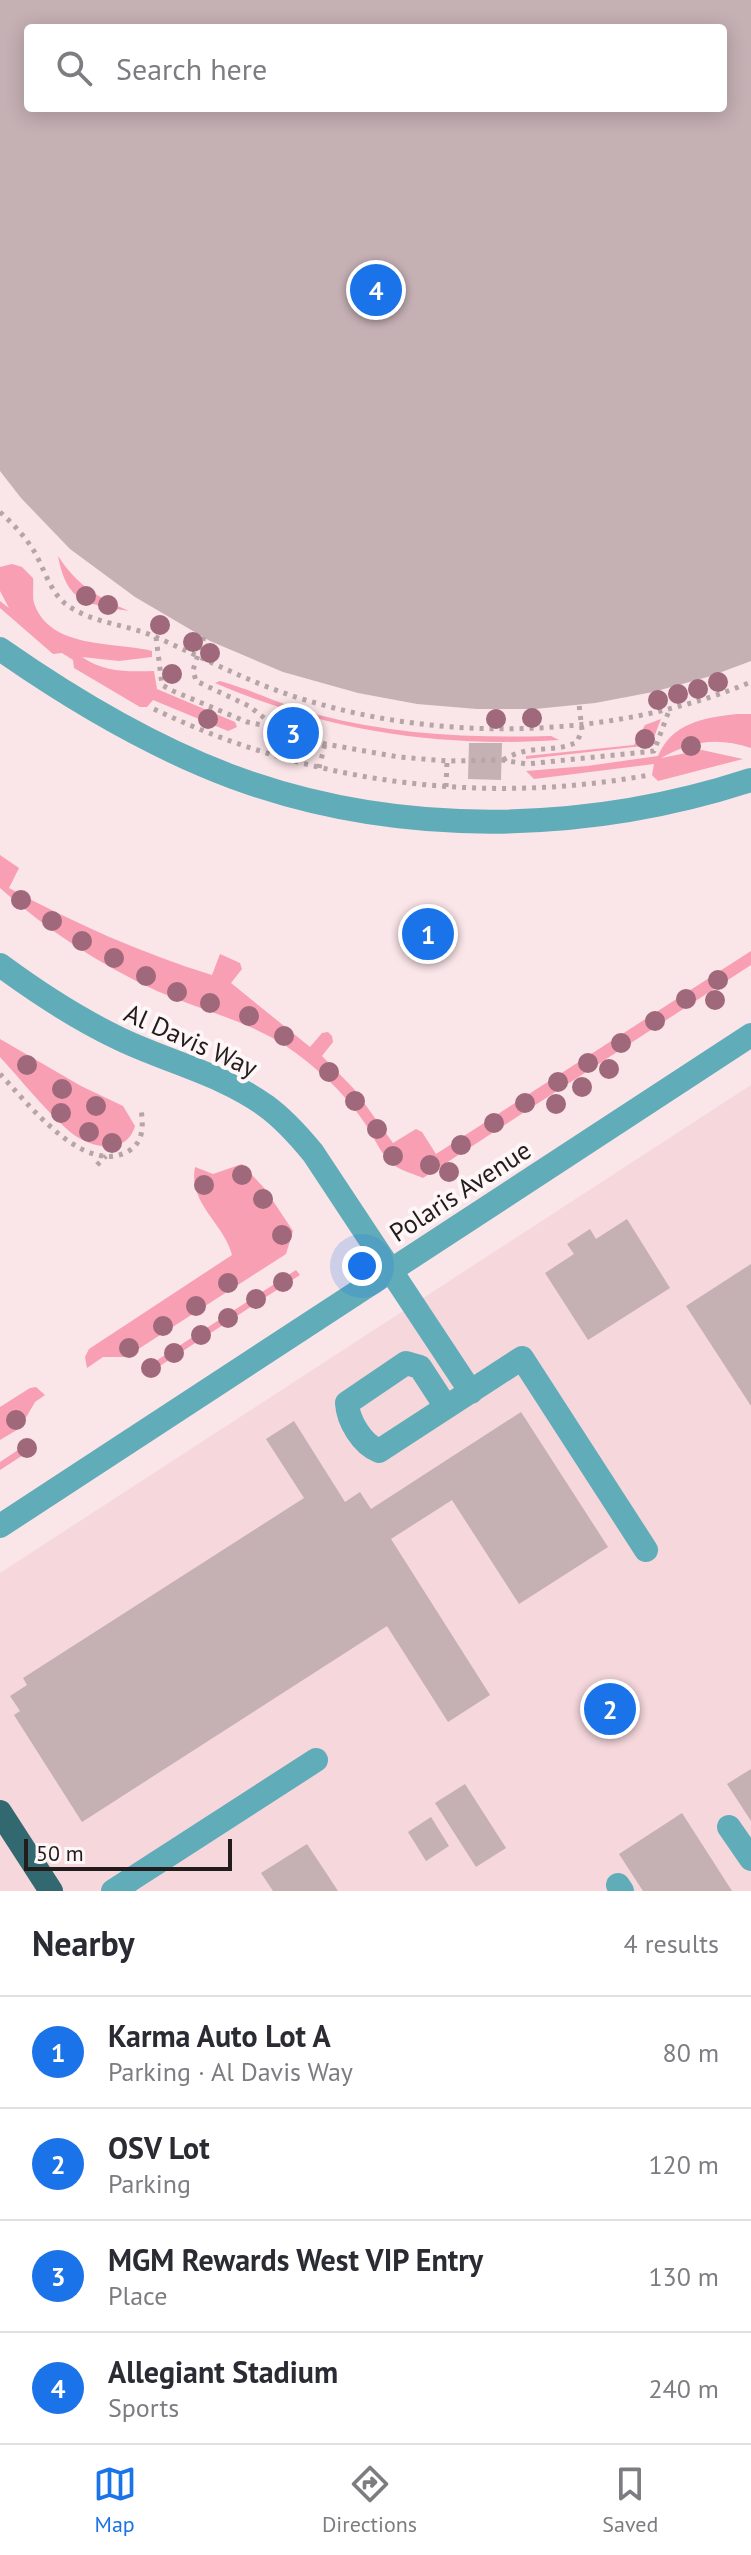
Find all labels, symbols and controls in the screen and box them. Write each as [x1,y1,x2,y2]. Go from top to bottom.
search box [24,24,727,112]
icon: search [52,46,96,90]
text: Search here [116,49,267,88]
pin: 4 [350,260,402,320]
pin: 3 [267,703,319,763]
pin: 1 [402,904,454,964]
street label: Al Davis Way [119,996,263,1084]
street label: Polaris Avenue [383,1133,537,1249]
your location [342,1246,382,1286]
pin: 2 [584,1679,636,1739]
scale bar [24,1835,232,1871]
text: 50 m [36,1839,84,1867]
text: Nearby [32,1921,134,1965]
text: 4 results [624,1927,719,1960]
text: Karma Auto Lot A [108,2016,331,2055]
text: 1 [51,2036,65,2069]
text: 80 m [663,2036,719,2069]
text: Parking · Al Davis Way [108,2055,353,2088]
text: OSV Lot [108,2128,210,2167]
text: 2 [51,2148,65,2181]
text: 120 m [648,2148,719,2181]
text: Parking [108,2167,191,2200]
text: MGM Rewards West VIP Entry [108,2240,483,2279]
text: 3 [51,2260,65,2293]
text: 130 m [648,2260,719,2293]
text: Place [108,2279,167,2312]
text: Allegiant Stadium [108,2352,338,2391]
text: 4 [51,2372,65,2405]
text: 240 m [648,2372,719,2405]
text: Sports [108,2391,179,2424]
tab: Map [93,2462,137,2538]
tab: Directions [322,2462,417,2538]
tab: Saved [602,2462,658,2538]

